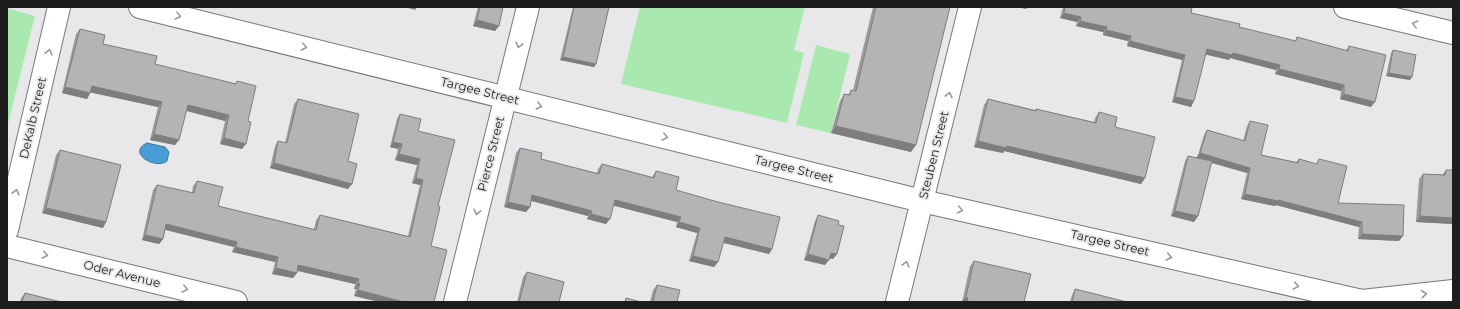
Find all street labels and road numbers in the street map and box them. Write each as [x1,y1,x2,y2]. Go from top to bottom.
street label: Targee Street [439,74,521,108]
street label: DeKalb Street [16,75,49,160]
street label: Steuben Street [915,109,952,200]
street label: Pierce Street [474,115,507,193]
street label: Targee Street [753,152,835,186]
street label: Targee Street [1069,226,1151,259]
street label: Oder Avenue [82,257,162,290]

